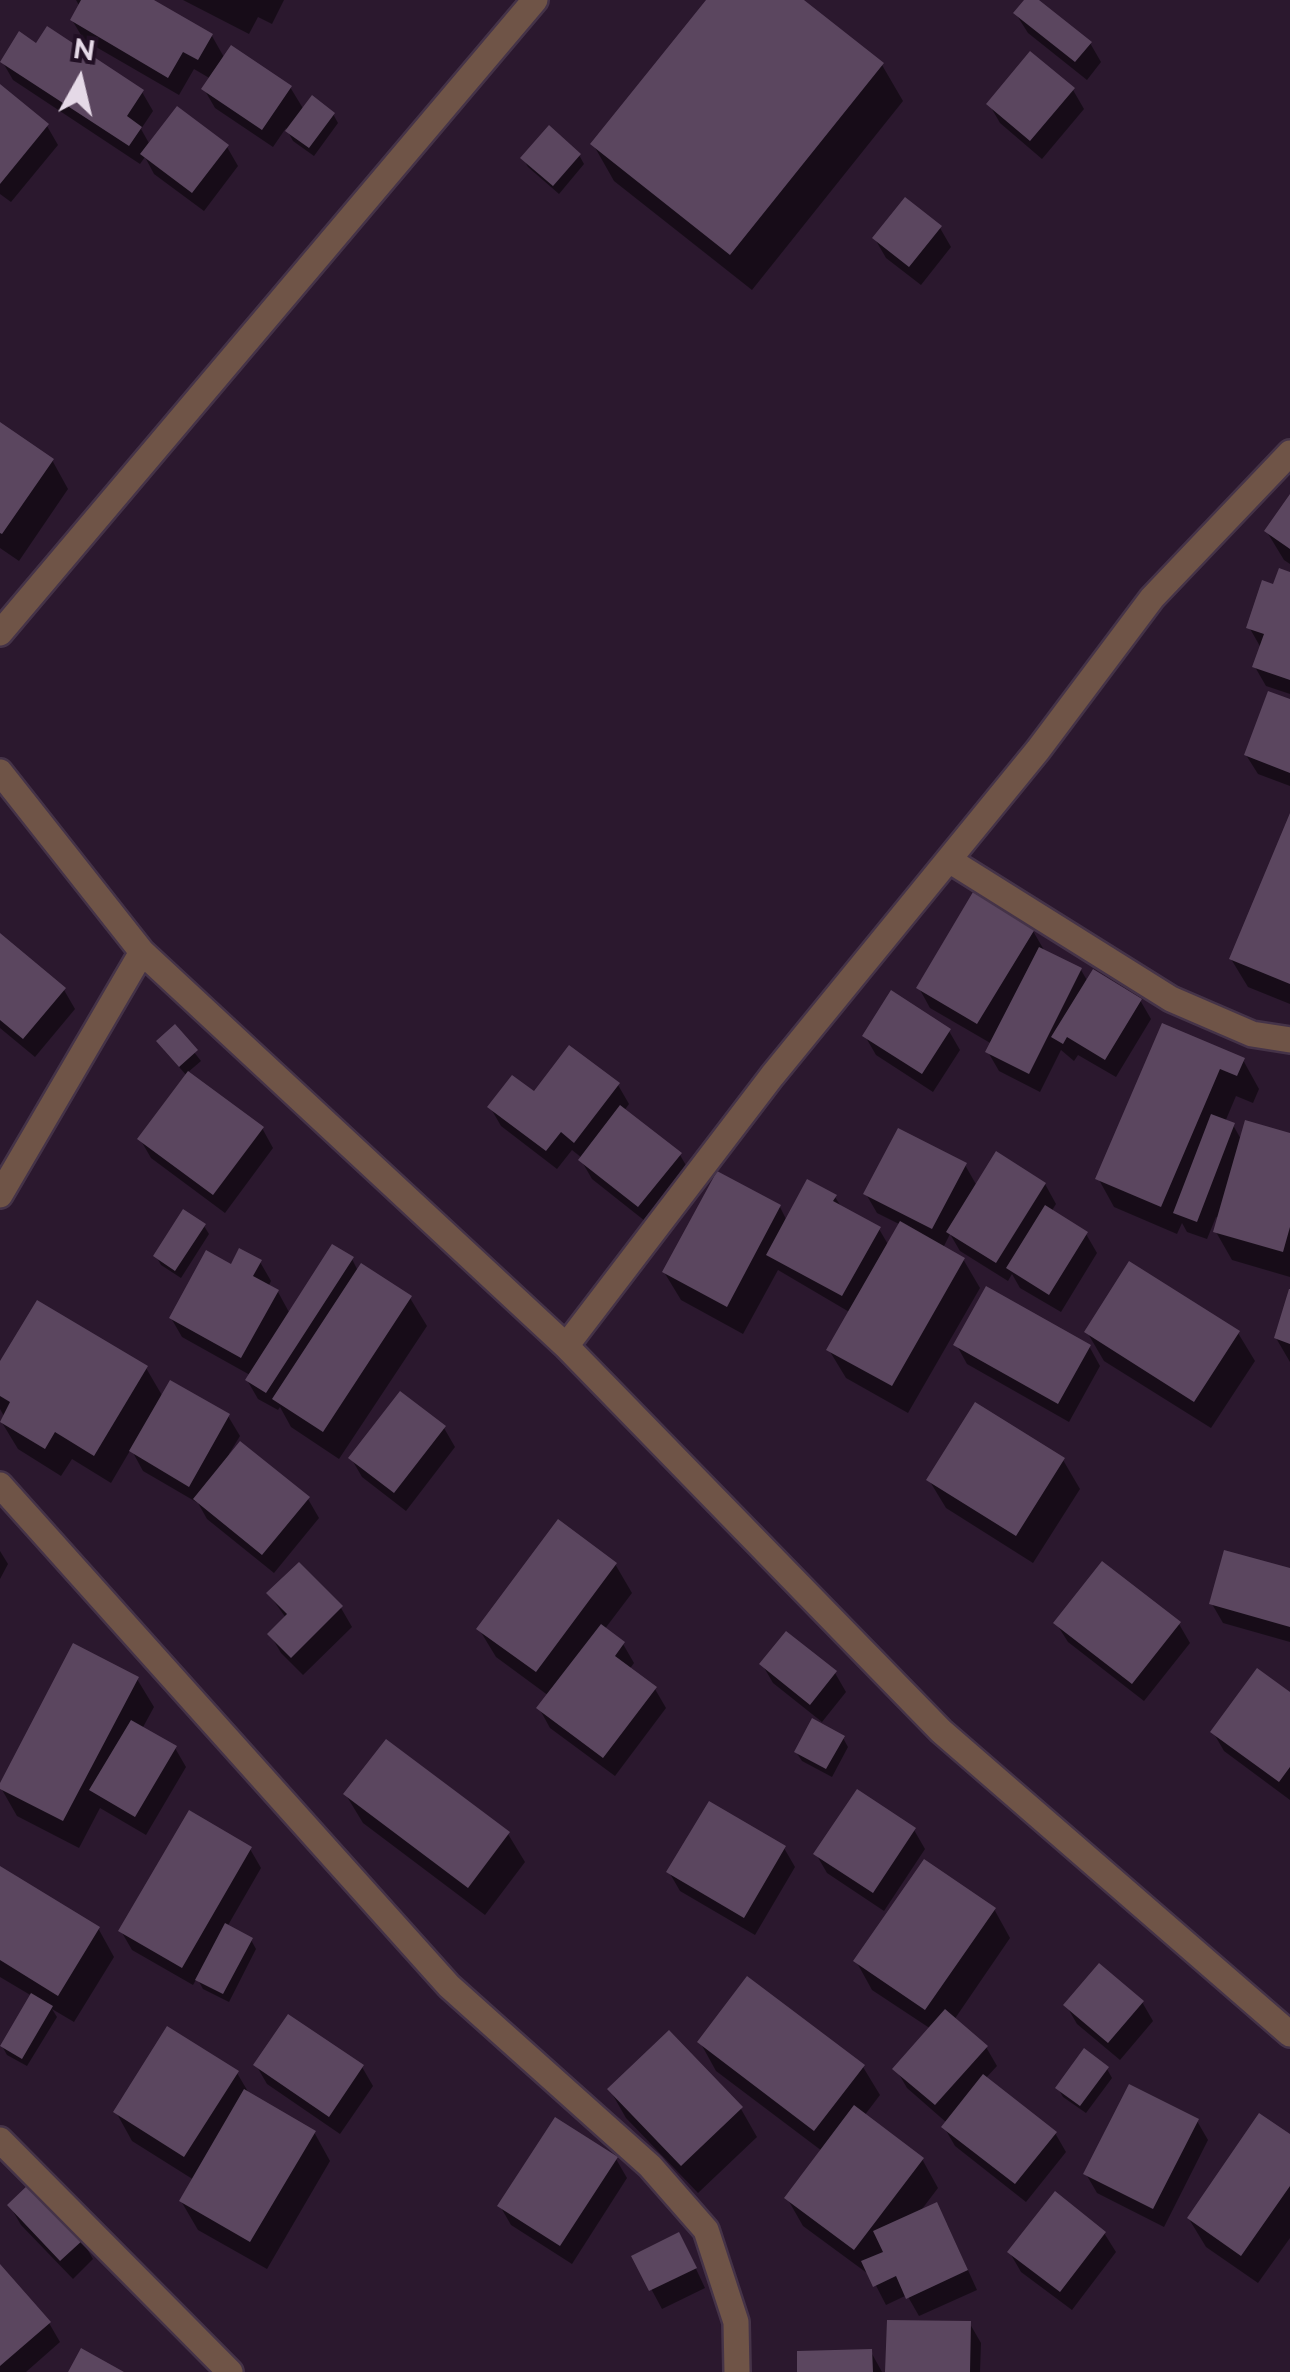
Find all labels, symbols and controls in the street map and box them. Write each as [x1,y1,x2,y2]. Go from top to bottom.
north arrow [30,30,130,130]
text: N [71,32,97,68]

